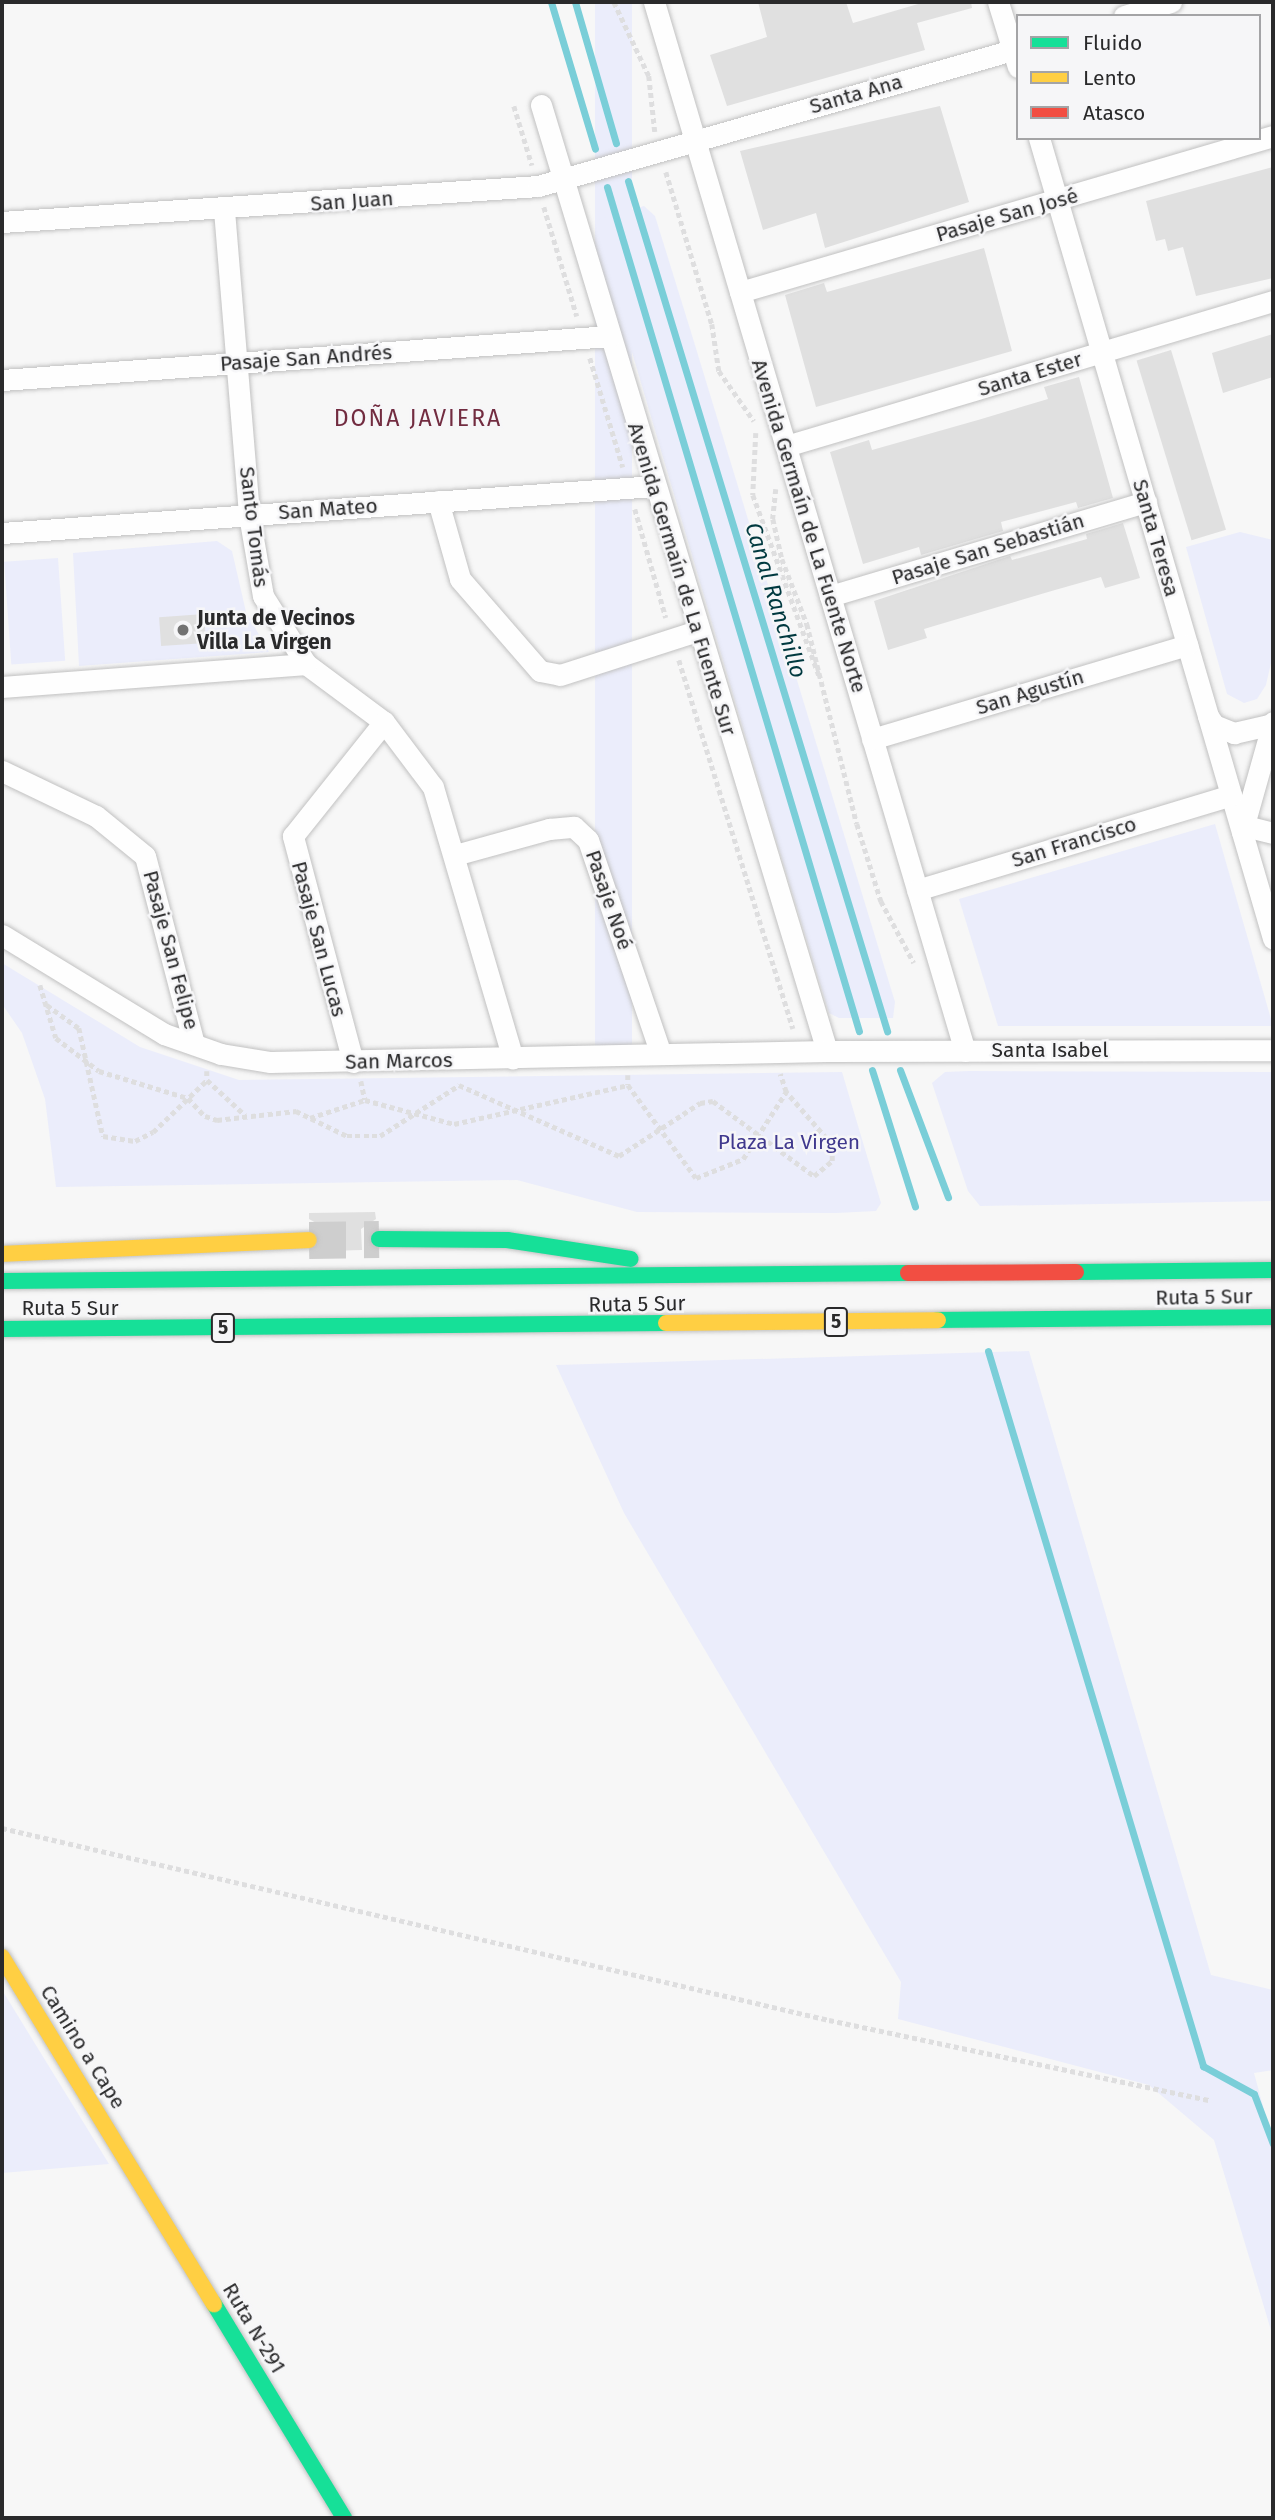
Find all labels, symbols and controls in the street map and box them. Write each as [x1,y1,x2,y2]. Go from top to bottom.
legend [1016,14,1261,140]
text: Fluido [1083,30,1142,56]
text: Lento [1083,65,1136,91]
street label: Santa Ana [807,69,905,119]
text: Atasco [1083,100,1145,126]
street label: Pasaje San José [933,183,1081,247]
street label: San Juan [310,186,394,216]
street label: Pasaje San Andrés [219,339,393,377]
street label: Santa Ester [975,346,1085,402]
street label: Avenida Germaín de La Fuente Norte [746,356,872,696]
district label: DOÑA JAVIERA [335,404,501,432]
street label: Avenida Germaín de La Fuente Sur [622,419,742,739]
street label: Santo Tomás [234,465,274,589]
street label: Santa Teresa [1127,477,1185,599]
street label: San Mateo [278,493,378,525]
street label: Pasaje San Sebastián [889,508,1087,590]
water label: Canal Ranchillo [739,519,813,681]
place label: Junta de Vecinos Villa La Virgen [197,605,355,655]
marker: Junta de Vecinos Villa La Virgen [175,622,191,638]
street label: San Agustín [973,664,1087,720]
street label: San Francisco [1009,811,1139,873]
street label: Pasaje Noé [580,847,638,953]
street label: Pasaje San Lucas [286,859,352,1019]
street label: Pasaje San Felipe [138,868,204,1032]
street label: Santa Isabel [992,1037,1108,1063]
street label: San Marcos [345,1047,453,1075]
park label: Plaza La Virgen [718,1129,860,1155]
street label: Ruta 5 Sur [1155,1284,1253,1310]
street label: Ruta 5 Sur [588,1291,686,1317]
street label: Ruta 5 Sur [21,1295,119,1321]
road number: 5 [824,1306,848,1338]
road number: 5 [211,1312,235,1344]
street label: Camino a Cape [35,1981,131,2113]
street label: Ruta N-291 [217,2278,291,2378]

